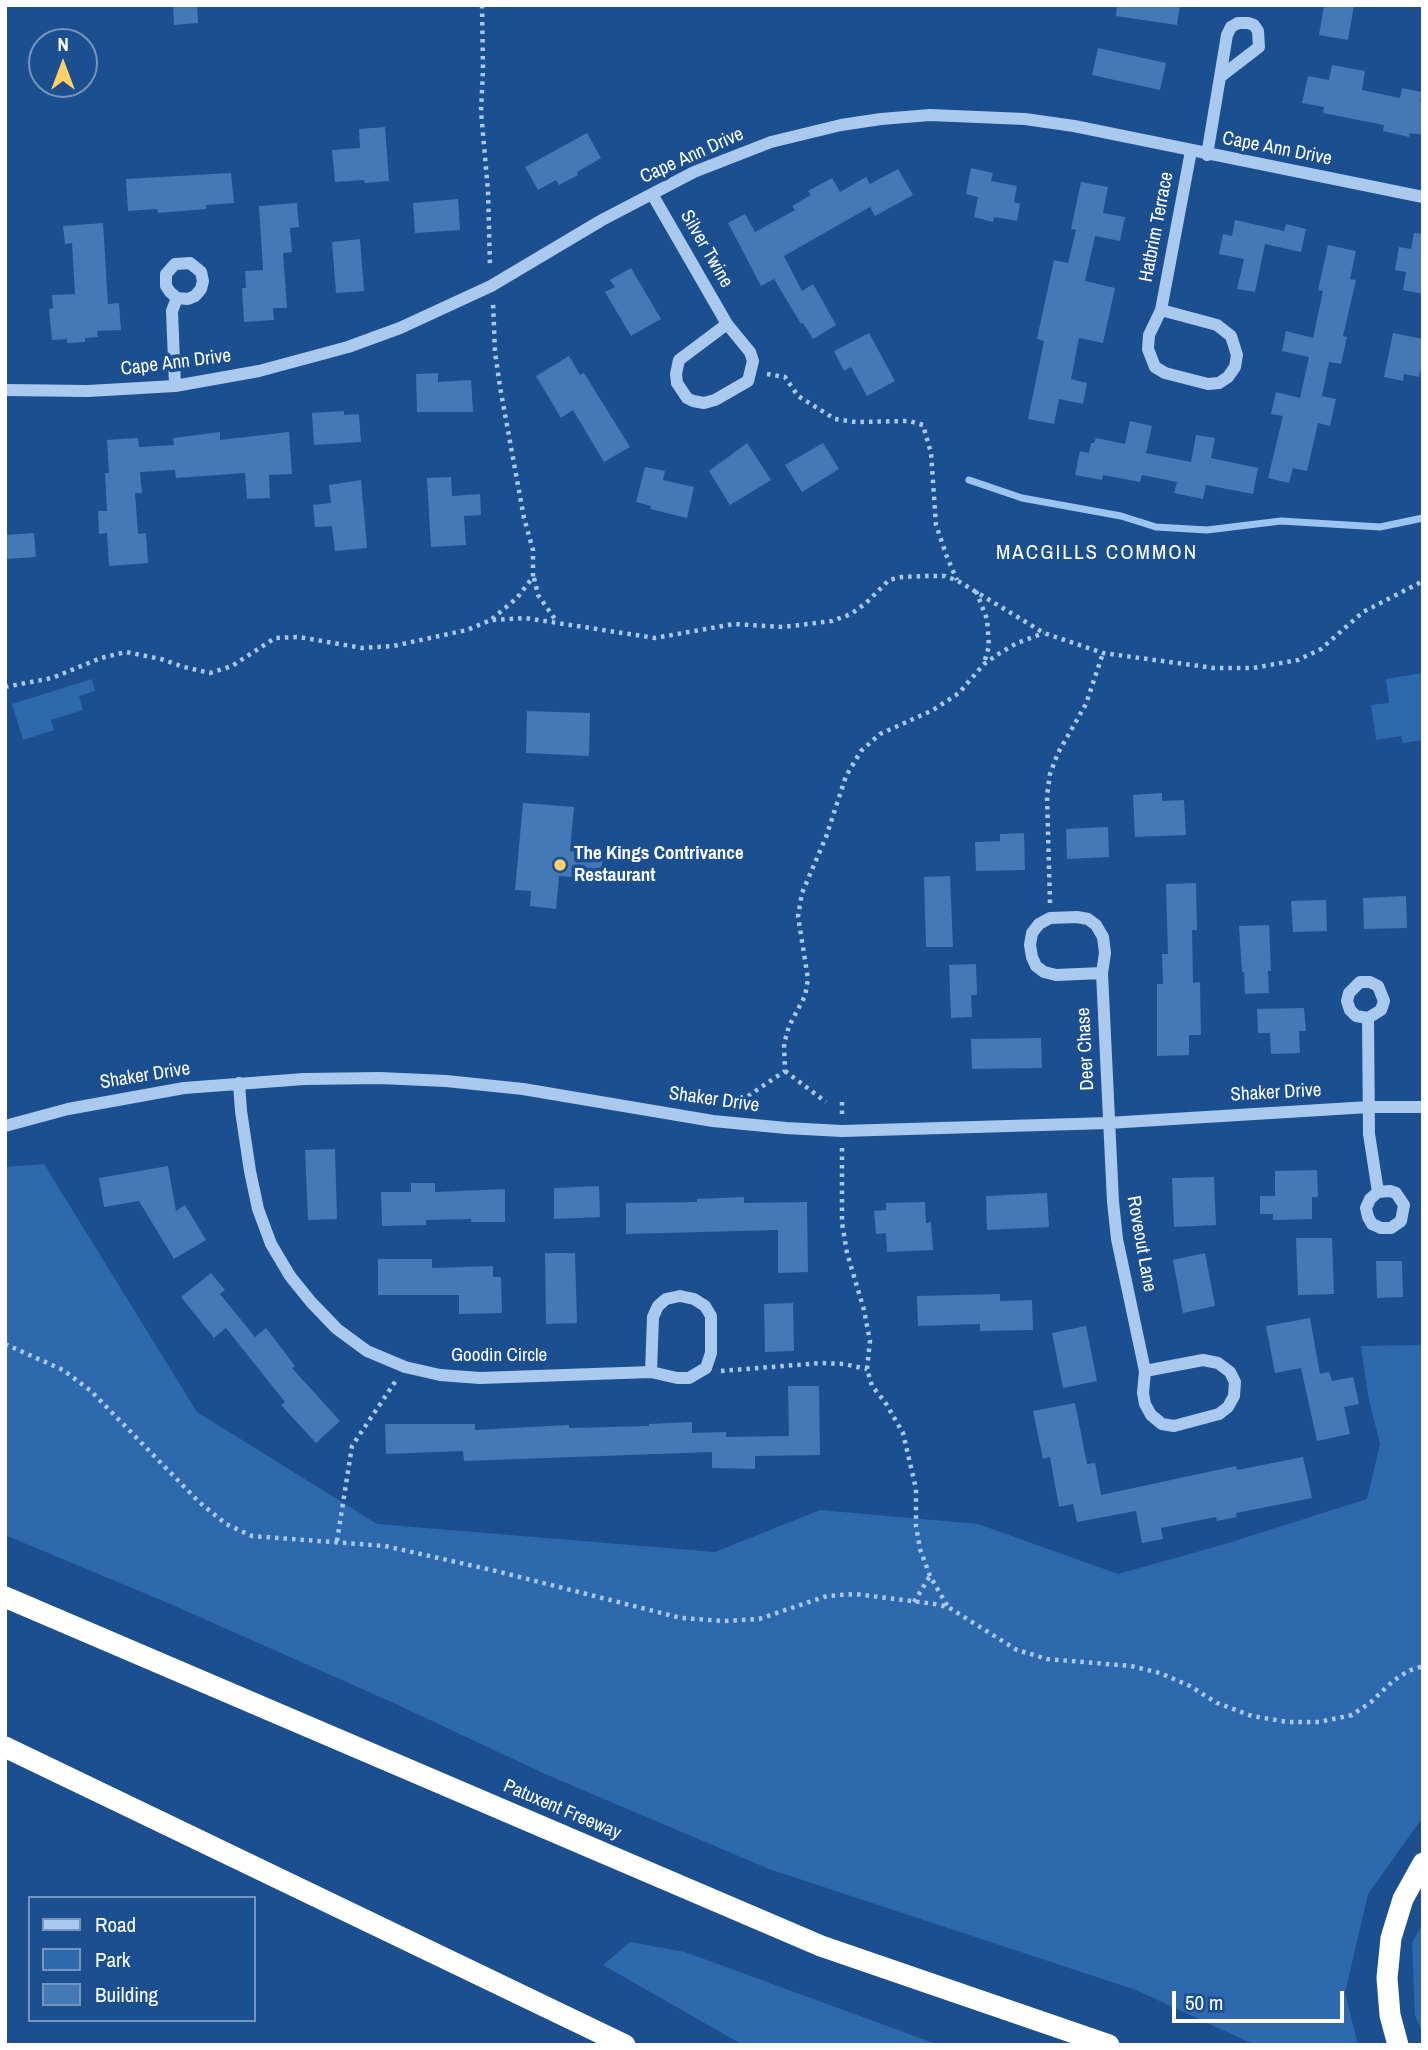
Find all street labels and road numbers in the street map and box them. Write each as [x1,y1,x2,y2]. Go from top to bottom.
street label: Cape Ann Drive [637,123,747,189]
street label: Cape Ann Drive [1220,127,1334,171]
street label: Hatbrim Terrace [1135,170,1179,284]
street label: Silver Twine [675,206,737,292]
street label: Cape Ann Drive [120,345,232,381]
street label: Deer Chase [1072,1007,1100,1091]
street label: Shaker Drive [98,1058,192,1094]
street label: Shaker Drive [1230,1079,1322,1107]
street label: Shaker Drive [667,1082,761,1118]
street label: Roveout Lane [1121,1194,1161,1294]
street label: Goodin Circle [451,1345,547,1367]
street label: Patuxent Freeway [500,1775,624,1845]

